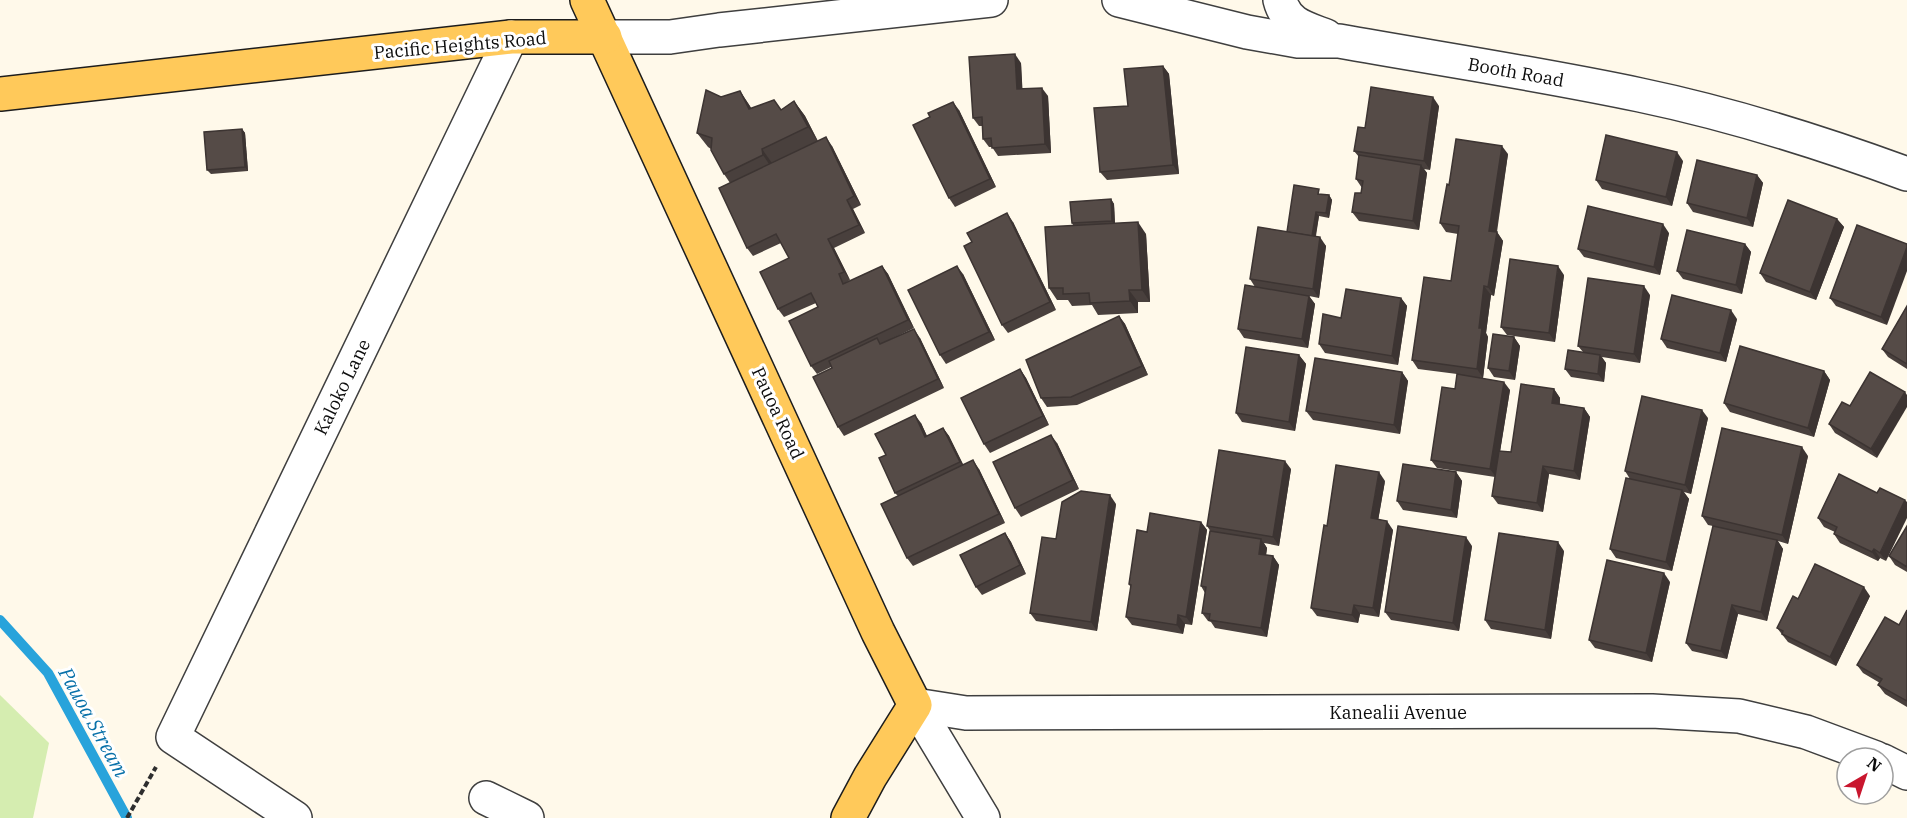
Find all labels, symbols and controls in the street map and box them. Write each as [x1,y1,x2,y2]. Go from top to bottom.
street label: Pacific Heights Road [373,26,547,64]
street label: Booth Road [1466,52,1566,92]
street label: Kaloko Lane [309,335,375,439]
street label: Pauoa Road [747,363,809,463]
water label: Pauoa Stream [52,661,135,782]
street label: Kanealii Avenue [1329,701,1467,724]
north arrow [1835,746,1895,806]
text: N [1863,753,1886,776]

